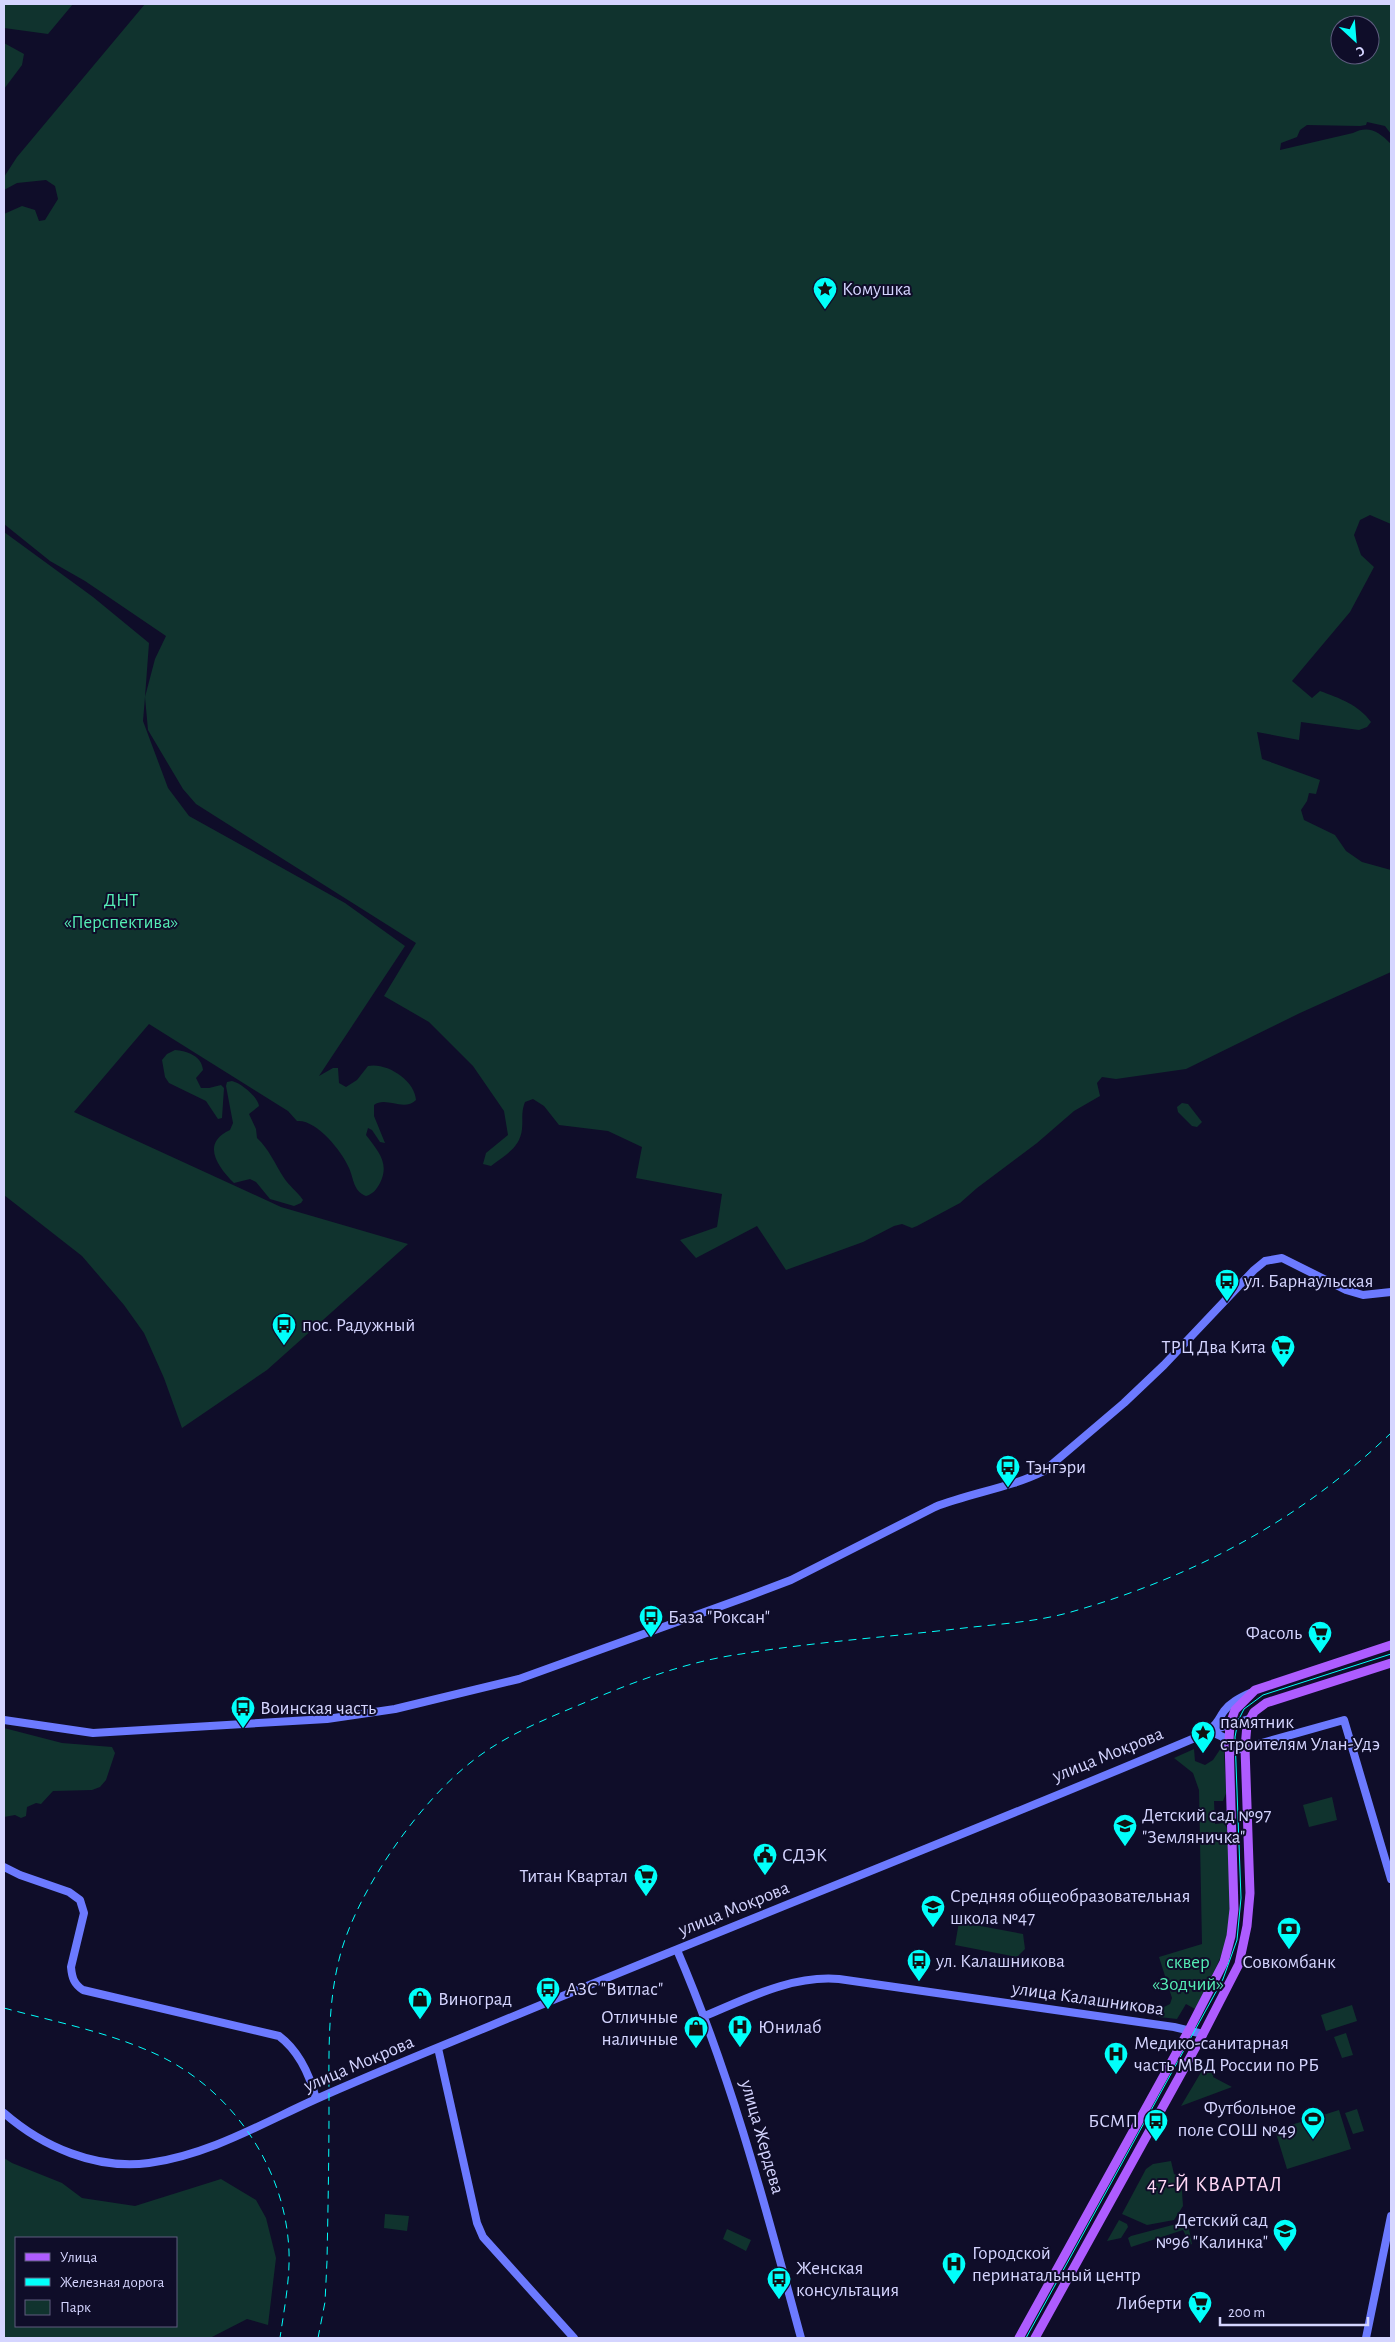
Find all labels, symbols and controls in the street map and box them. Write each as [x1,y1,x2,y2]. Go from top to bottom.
north arrow [1330,15,1380,65]
text: С [1353,43,1367,59]
place icon: Комушка [812,276,838,310]
place label: Комушка [842,280,912,299]
park label: ДНТ «Перспектива» [64,891,178,932]
bus stop icon: ул. Барнаульская [1214,1268,1240,1302]
place label: ул. Барнаульская [1243,1272,1373,1291]
bus stop icon: пос. Радужный [271,1312,297,1346]
place label: пос. Радужный [302,1316,415,1335]
supermarket icon: ТРЦ Два Кита [1270,1334,1296,1368]
place label: ТРЦ Два Кита [1162,1338,1266,1357]
bus stop icon: Тэнгэри [995,1454,1021,1488]
place label: Тэнгэри [1026,1458,1086,1477]
bus stop icon: База "Роксан" [638,1604,664,1638]
place label: База "Роксан" [668,1608,770,1627]
supermarket icon: Фасоль [1307,1620,1333,1654]
place label: Фасоль [1246,1624,1302,1643]
bus stop icon: Воинская часть [230,1695,256,1729]
place label: Воинская часть [260,1699,376,1718]
place label: памятник строителям Улан-Удэ [1220,1713,1380,1754]
place icon: памятник строителям Улан-Удэ [1190,1720,1216,1754]
street label: улица Мокрова [1049,1724,1166,1786]
place label: Детский сад №97 "Земляничка" [1142,1806,1271,1847]
school or university icon: Детский сад №97 "Земляничка" [1112,1813,1138,1847]
public building icon: СДЭК [752,1842,778,1876]
place label: СДЭК [782,1846,827,1865]
supermarket icon: Титан Квартал [633,1863,659,1897]
place label: Титан Квартал [520,1867,628,1886]
street label: улица Мокрова [675,1878,792,1940]
place label: Средняя общеобразовательная школа №47 [950,1887,1190,1928]
school or university icon: Средняя общеобразовательная школа №47 [920,1894,946,1928]
bank icon: Совкомбанк [1276,1916,1302,1950]
bus stop icon: ул. Калашникова [906,1948,932,1982]
place label: ул. Калашникова [935,1952,1065,1971]
park label: сквер «Зодчий» [1152,1953,1224,1994]
place label: Совкомбанк [1242,1953,1336,1972]
bus stop icon: АЗС "Витлас" [535,1976,561,2010]
street label: улица Калашникова [1010,1979,1166,2019]
place label: АЗС "Витлас" [566,1980,663,1999]
shop icon: Виноград [407,1986,433,2020]
place label: Виноград [438,1990,512,2009]
place label: Отличные наличные [601,2008,678,2049]
hospital icon: Юнилаб [727,2014,753,2048]
shop icon: Отличные наличные [683,2015,709,2049]
place label: Юнилаб [758,2018,822,2037]
street label: улица Мокрова [300,2032,417,2096]
place label: Медико-санитарная часть МВД России по РБ [1134,2034,1319,2075]
hospital icon: Медико-санитарная часть МВД России по РБ [1103,2041,1129,2075]
street label: улица Жердева [736,2077,787,2196]
place label: Футбольное поле СОШ №49 [1177,2099,1296,2140]
sports icon: Футбольное поле СОШ №49 [1300,2106,1326,2140]
bus stop icon: БСМП [1143,2108,1169,2142]
place label: БСМП [1088,2112,1138,2131]
district label: 47-Й КВАРТАЛ [1147,2173,1283,2195]
place label: Детский сад №96 "Калинка" [1155,2211,1268,2252]
school or university icon: Детский сад №96 "Калинка" [1272,2218,1298,2252]
legend [15,2237,178,2327]
place label: Городской перинатальный центр [972,2244,1141,2285]
text: Улица [60,2250,97,2265]
hospital icon: Городской перинатальный центр [941,2251,967,2285]
place label: Женская консультация [796,2259,899,2300]
bus stop icon: Женская консультация [766,2266,792,2300]
text: Железная дорога [60,2275,165,2290]
supermarket icon: Либерти [1187,2290,1213,2324]
place label: Либерти [1116,2294,1182,2313]
scale bar [1220,2294,1368,2326]
text: Парк [60,2300,91,2315]
text: 200 m [1228,2305,1265,2320]

